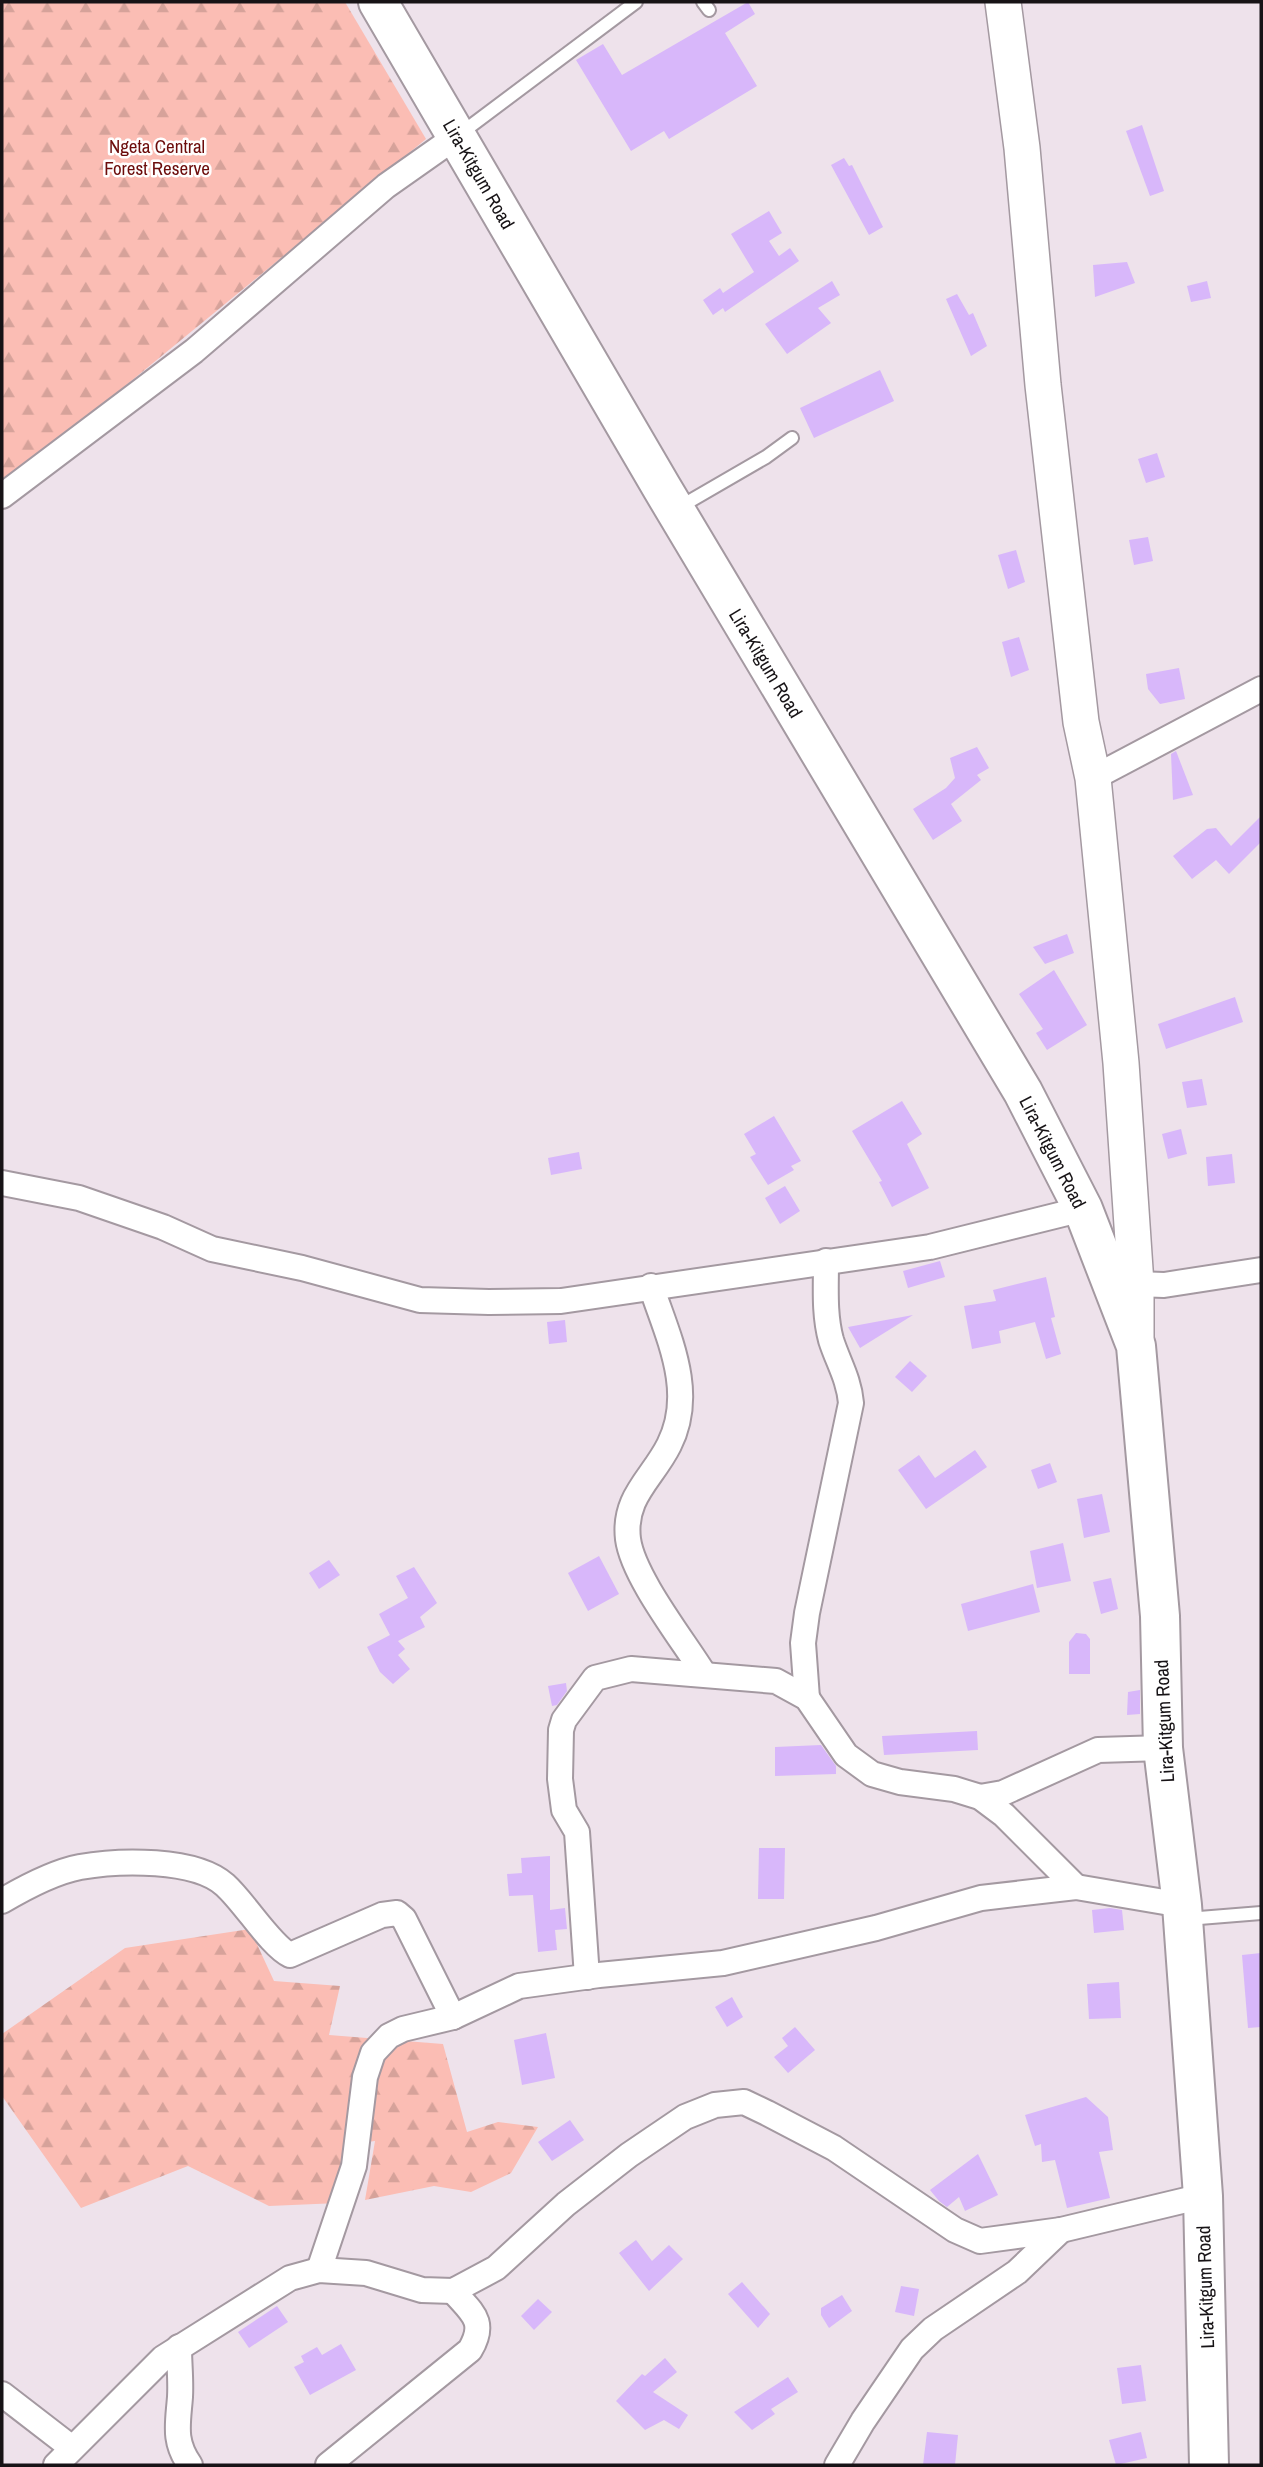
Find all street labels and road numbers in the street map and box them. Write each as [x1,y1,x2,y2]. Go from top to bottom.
street label: Lira-Kitgum Road [437,114,521,234]
street label: Lira-Kitgum Road [723,604,809,722]
street label: Lira-Kitgum Road [1014,1091,1092,1213]
street label: Lira-Kitgum Road [1148,1659,1180,1783]
street label: Lira-Kitgum Road [1190,2225,1220,2349]

